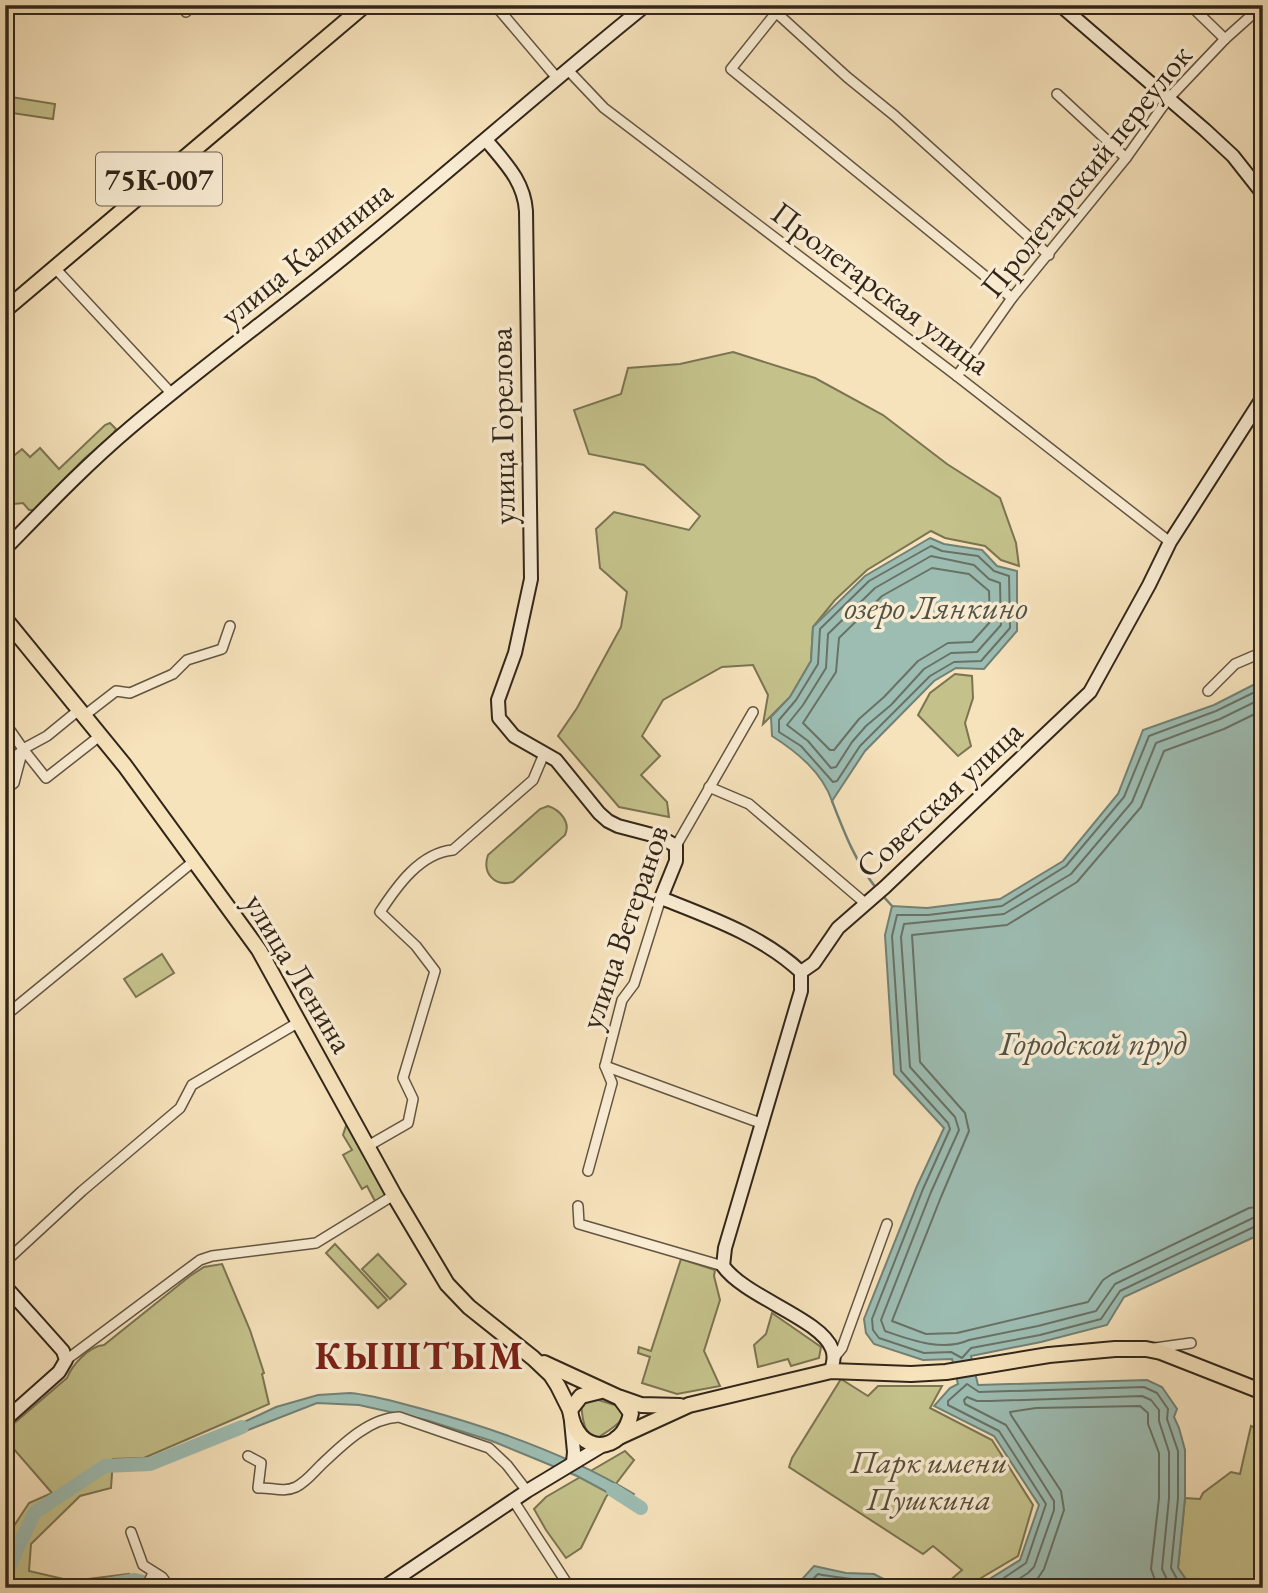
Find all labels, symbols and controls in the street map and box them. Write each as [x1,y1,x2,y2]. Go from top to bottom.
street label: Пролетарский переулок [971,36,1201,306]
road number: 75К-007 [96,153,222,206]
street label: улица Калинина [211,170,401,336]
street label: Пролетарская улица [763,192,999,384]
street label: улица Горелова [479,327,525,525]
water label: озеро Лянкино [844,586,1028,629]
street label: Советская улица [847,711,1031,887]
street label: улица Ветеранов [570,820,678,1034]
street label: улица Ленина [235,885,363,1061]
water label: Городской пруд [998,1022,1187,1065]
district label: КЫШТЫМ [315,1331,525,1380]
park label: Парк имени Пушкина [850,1441,1007,1520]

